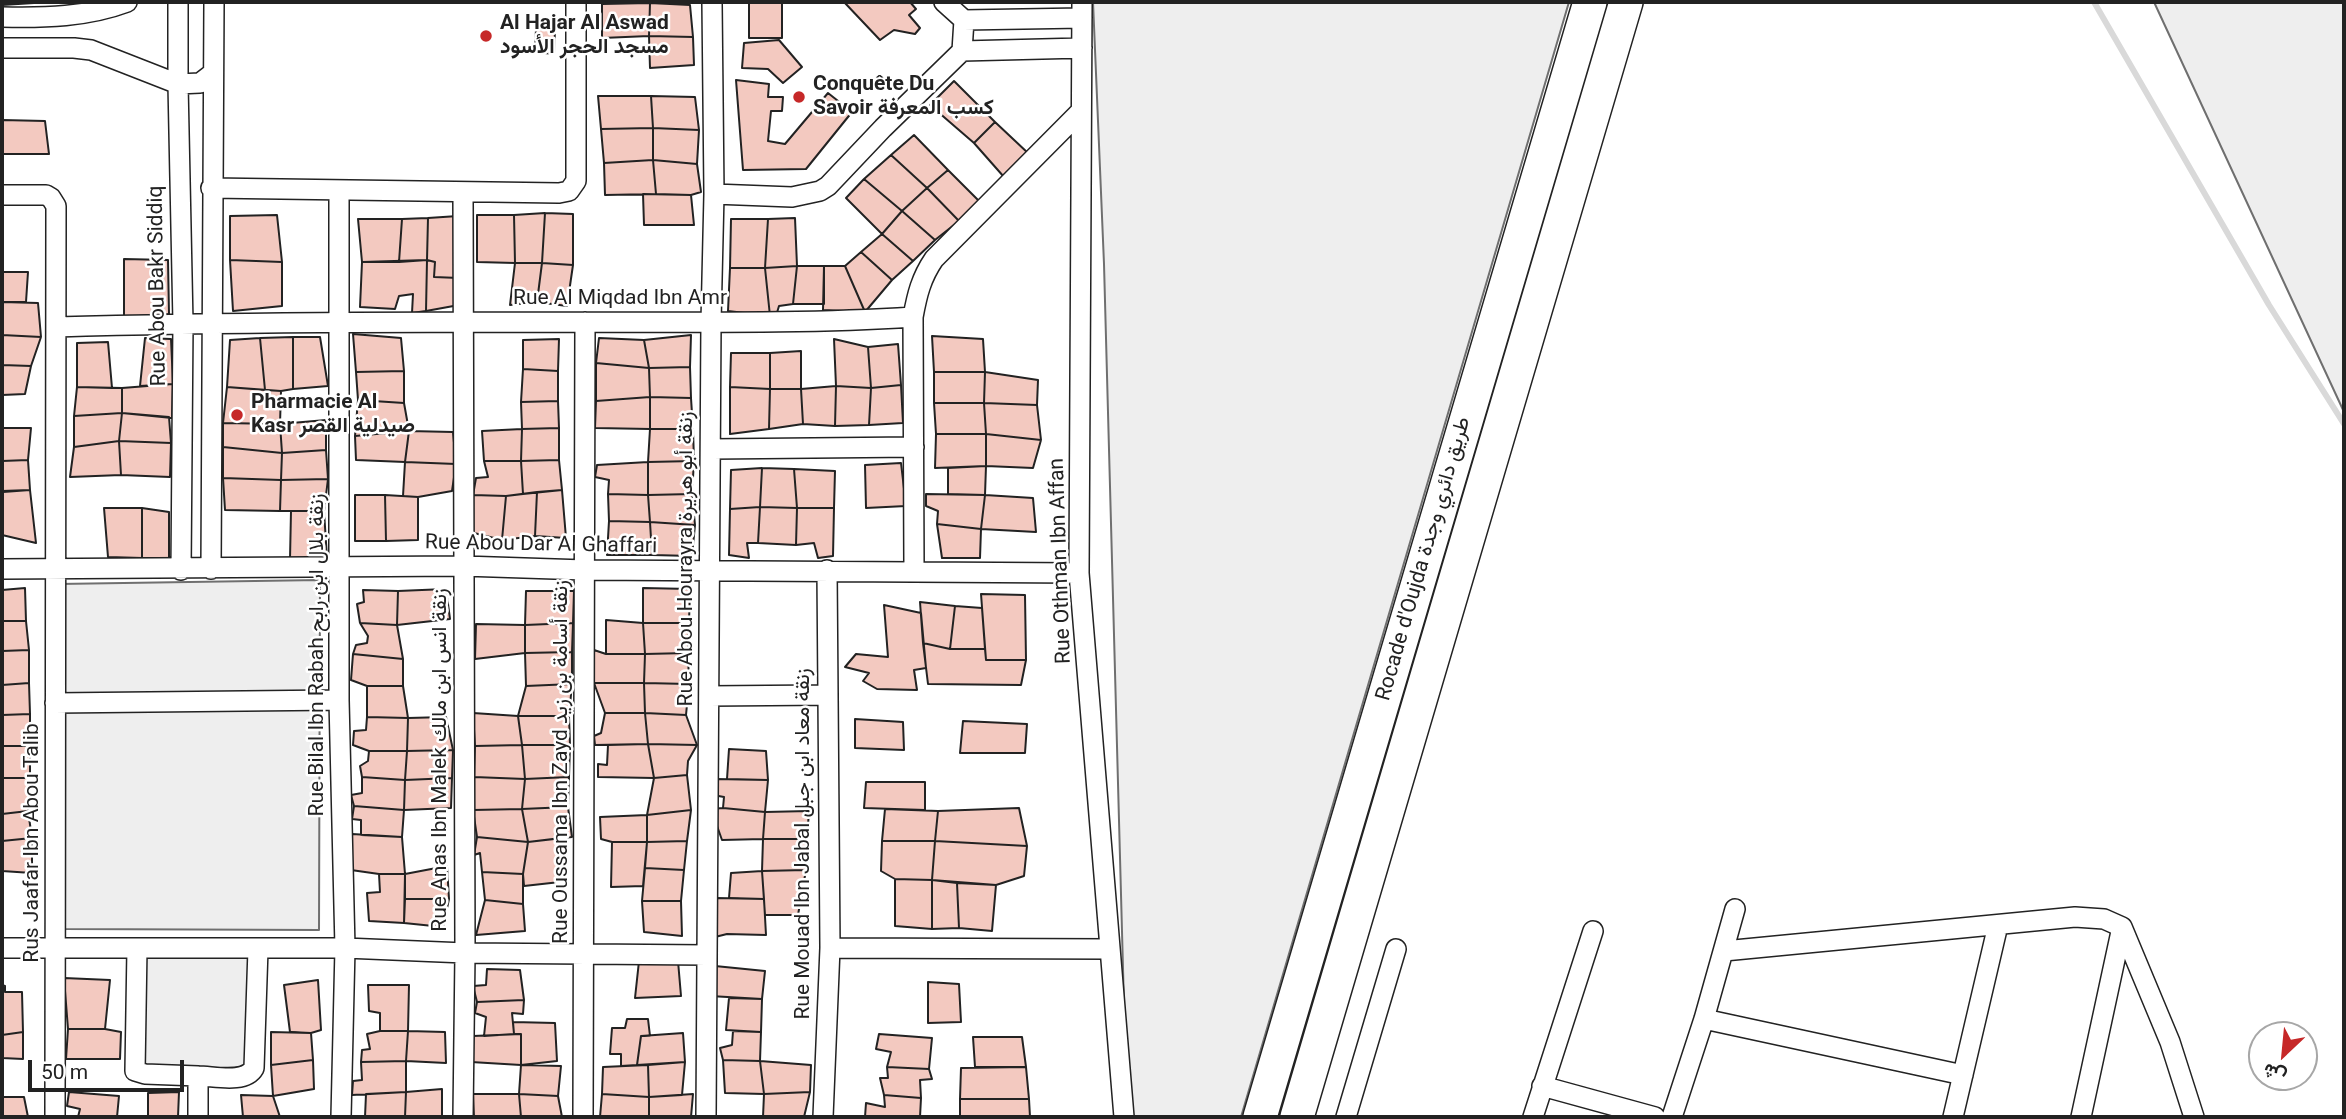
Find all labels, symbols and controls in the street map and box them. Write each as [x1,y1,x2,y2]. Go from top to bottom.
place label: Al Hajar Al Aswad مسجد الحجر الأسود [500,11,669,61]
marker: Al Hajar Al Aswad مسجد الحجر الأسود [478,28,494,44]
place label: Conquête Du Savoir كسب المعرفة [813,72,994,122]
marker: Conquête Du Savoir كسب المعرفة [791,89,807,105]
street label: Rue Abou Bakr Siddiq [144,185,172,387]
street label: Rue Al Miqdad Ibn Amr [513,286,727,312]
place label: Pharmacie Al Kasr صيدلية القصر [251,390,415,440]
marker: Pharmacie Al Kasr صيدلية القصر [229,407,245,423]
street label: Rue Abou Hourayra زنقة أبو هريرة [674,411,700,707]
street label: Rocade d'Oujda طريق دائري وجدة [1371,414,1477,704]
street label: Rue Othman Ibn Affan [1045,458,1077,664]
street label: Rue Bilal Ibn Rabah زنقة بلال ابن رابح [305,493,331,817]
street label: Rue Abou Dar Al Ghaffari [425,530,657,560]
street label: Rue Oussama Ibn Zayd زنقة أسامة بن زيد [549,580,575,944]
street label: Rue Anas Ibn Malek زنقة انس ابن مالك [428,588,454,932]
street label: Rue Mouad Ibn Jabal زنقة معاد ابن جبل [791,668,817,1020]
street label: Rus Jaafar Ibn Abou Talib [20,723,46,963]
north arrow [2248,1021,2318,1091]
scale bar [32,1046,187,1090]
text: ش [2259,1058,2290,1089]
text: 50 m [41,1060,88,1084]

